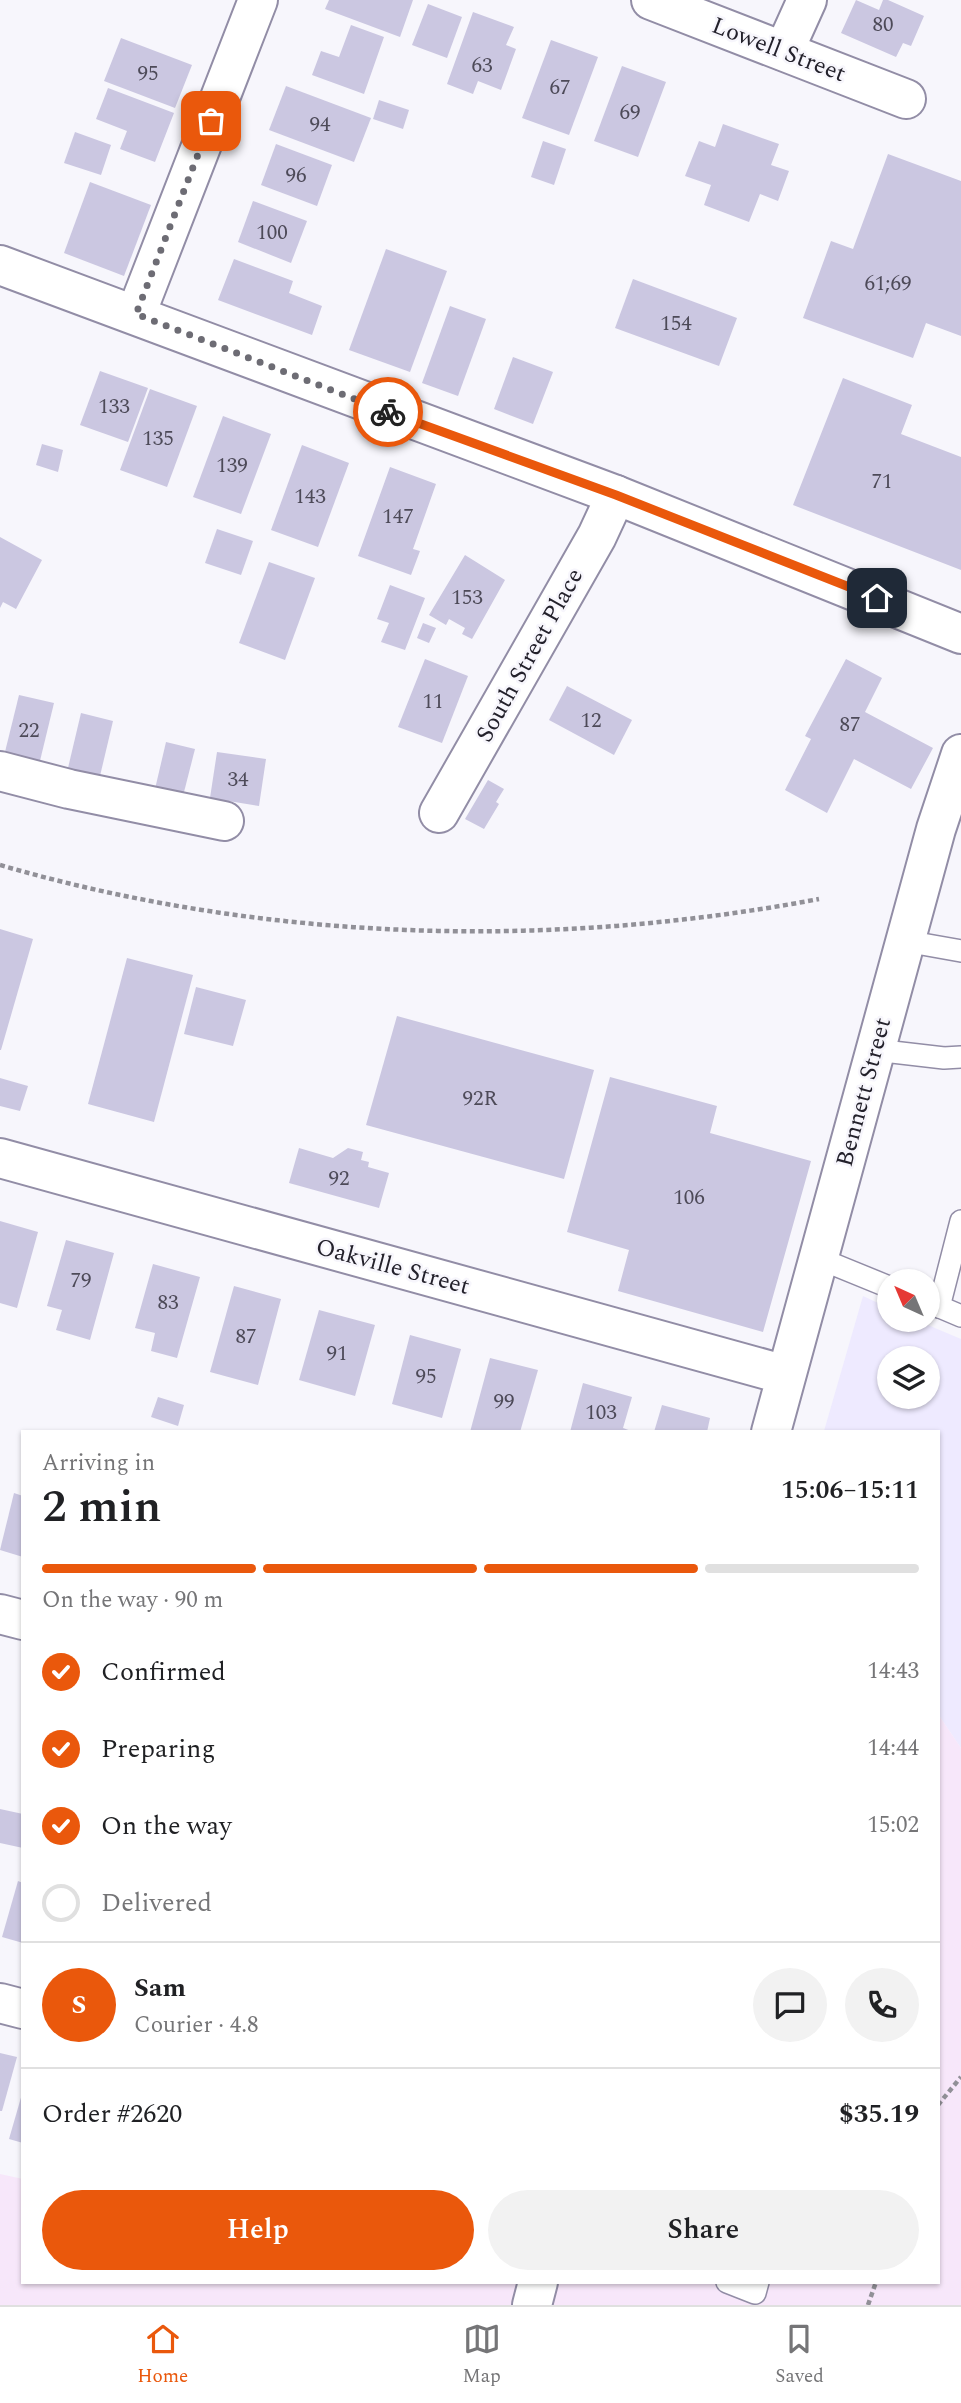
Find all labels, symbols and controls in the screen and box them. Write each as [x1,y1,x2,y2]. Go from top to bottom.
street label: Lowell Street [706,8,851,92]
house number: 80 [873,9,894,41]
house number: 63 [472,50,493,82]
house number: 95 [138,58,159,90]
house number: 67 [550,72,571,104]
pin [181,91,241,151]
house number: 69 [620,97,641,129]
icon: bag [192,102,230,140]
house number: 94 [310,109,331,141]
house number: 96 [286,160,307,192]
house number: 100 [256,217,288,249]
house number: 61;69 [864,268,912,300]
house number: 154 [660,308,692,340]
courier [353,377,423,447]
house number: 133 [98,391,130,423]
icon: bike [369,393,407,431]
house number: 135 [142,423,174,455]
house number: 139 [216,450,248,482]
house number: 71 [872,466,893,498]
house number: 143 [294,481,326,513]
house number: 147 [382,501,414,533]
street label: South Street Place [467,562,593,749]
pin [847,568,907,628]
icon: home [858,579,896,617]
house number: 153 [451,582,483,614]
house number: 11 [423,686,444,718]
house number: 12 [581,705,602,737]
house number: 87 [840,709,861,741]
house number: 22 [19,715,40,747]
house number: 34 [228,764,249,796]
street label: Bennett Street [827,1014,901,1171]
house number: 92R [463,1083,498,1115]
house number: 92 [329,1163,350,1195]
house number: 106 [673,1182,705,1214]
street label: Oakville Street [312,1229,474,1305]
house number: 79 [71,1265,92,1297]
north arrow [877,1269,940,1332]
map controls [877,1269,940,1409]
house number: 83 [158,1287,179,1319]
house number: 87 [236,1321,257,1353]
house number: 91 [327,1338,348,1370]
button: layers [877,1346,940,1409]
house number: 95 [416,1361,437,1393]
house number: 99 [494,1386,515,1418]
house number: 103 [585,1397,617,1429]
text: Arriving in [42,1446,155,1481]
text: 15:06–15:11 [781,1470,919,1510]
text: 2 min [42,1472,161,1542]
text: On the way · 90 m [42,1583,223,1618]
text: Confirmed [101,1652,226,1692]
icon: check [42,1653,80,1691]
text: 14:43 [867,1654,919,1689]
text: Preparing [101,1729,215,1769]
icon: check [42,1730,80,1768]
text: 14:44 [867,1731,919,1766]
text: On the way [101,1806,232,1846]
icon: check [42,1807,80,1845]
text: 15:02 [867,1808,919,1843]
text: Delivered [101,1883,212,1923]
text: Sam [134,1968,186,2008]
button: chat [753,1968,827,2042]
button: phone [845,1968,919,2042]
text: S [72,1985,86,2025]
text: Courier · 4.8 [134,2008,259,2043]
text: Order #2620 [42,2094,182,2134]
text: $35.19 [839,2094,919,2134]
button: Help [42,2190,474,2270]
button: Share [488,2190,919,2270]
tab: Home [137,2320,188,2391]
tab: Map [463,2320,501,2391]
tab: Saved [775,2320,824,2391]

